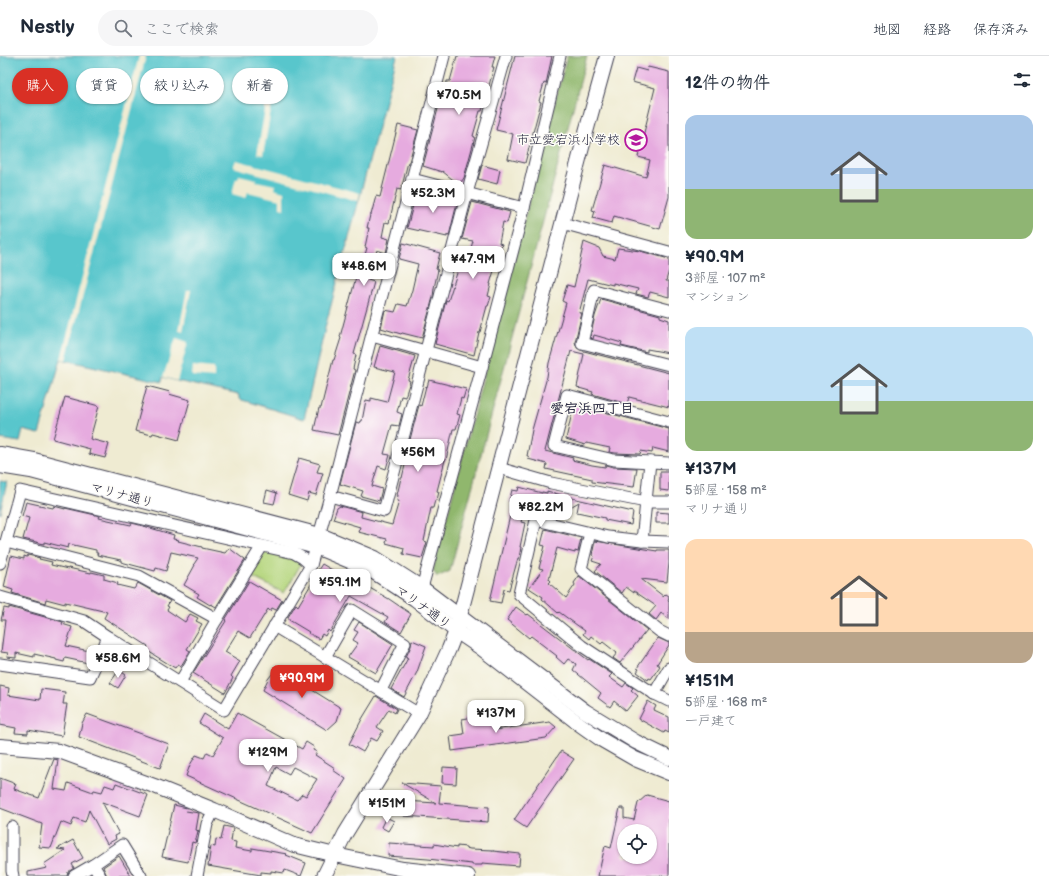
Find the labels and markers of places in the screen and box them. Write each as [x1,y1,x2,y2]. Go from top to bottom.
pin: ¥70.5M [426,82,492,116]
school or university icon: 市立愛宕浜小学校 [623,127,649,153]
place label: 市立愛宕浜小学校 [516,132,620,148]
pin: ¥52.3M [400,180,466,214]
pin: ¥47.9M [440,246,506,280]
pin: ¥48.6M [331,253,397,287]
pin: ¥56M [394,439,442,473]
pin: ¥82.2M [508,494,574,528]
pin: ¥59.1M [307,569,373,603]
pin: ¥58.6M [85,645,151,679]
pin: ¥90.9M [269,665,335,699]
pin: ¥137M [468,700,524,734]
pin: ¥129M [240,739,296,773]
pin: ¥151M [359,790,415,824]

